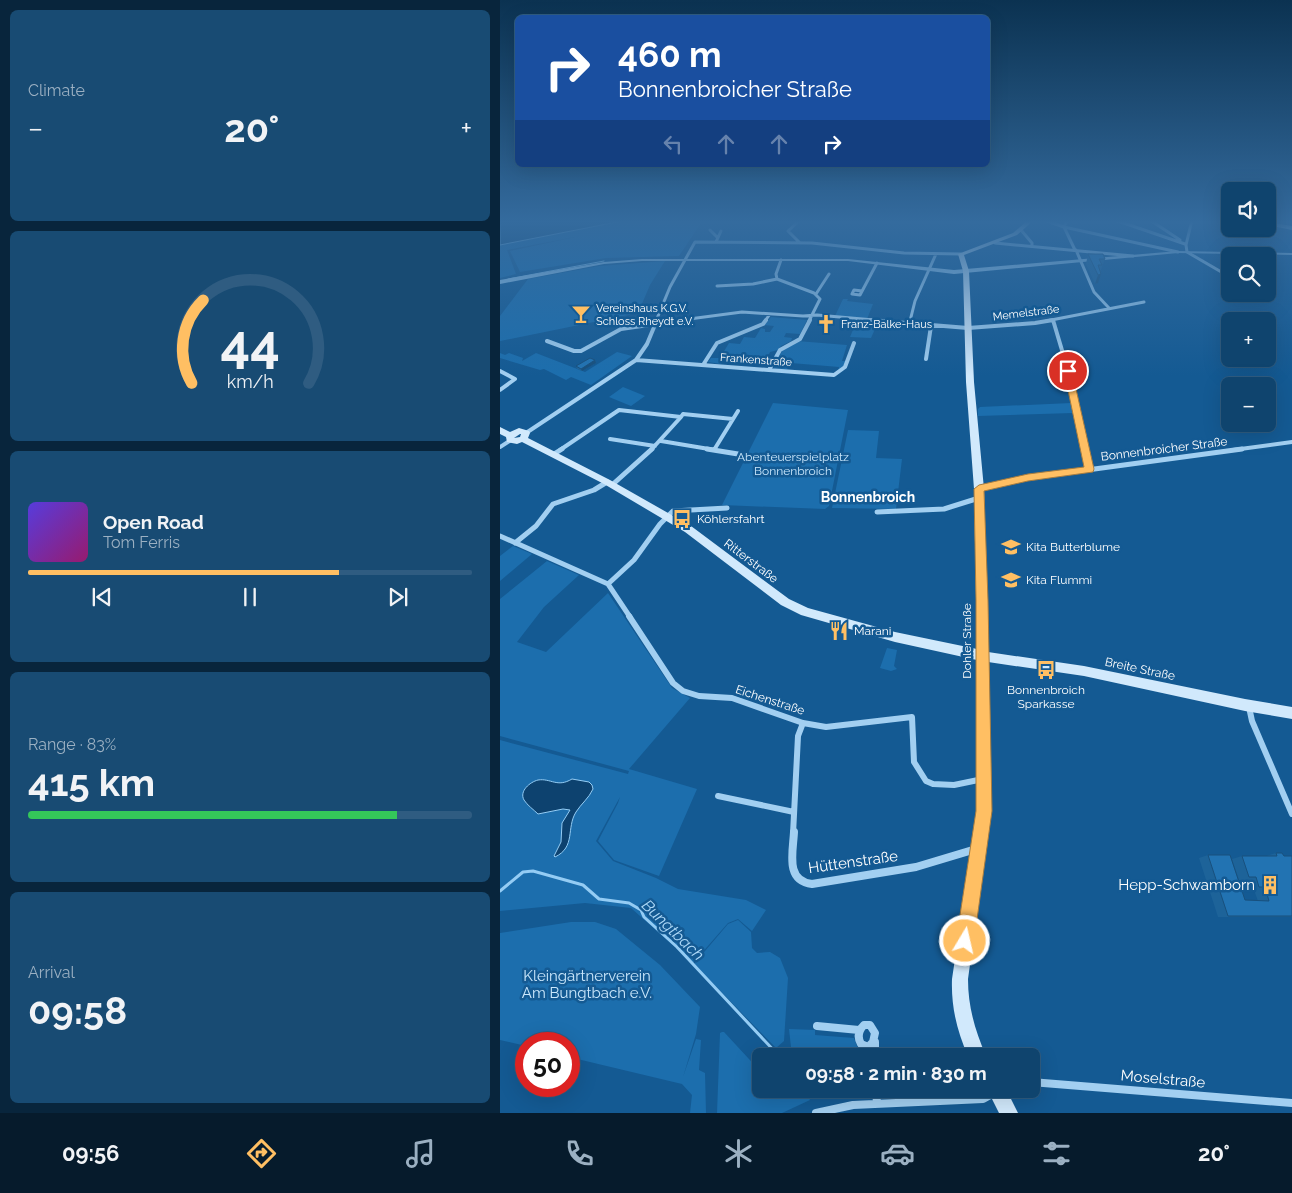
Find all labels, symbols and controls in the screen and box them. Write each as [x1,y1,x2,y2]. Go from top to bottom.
text: 460 m [618,34,722,75]
icon: right [535,35,600,100]
text: Bonnenbroicher Straße [618,76,852,102]
text: Climate [28,81,85,100]
text: 20° [224,106,279,151]
text: − [28,112,43,145]
text: + [460,112,472,145]
icon: left [659,130,687,158]
icon: ahead [712,130,740,158]
icon: ahead [765,130,793,158]
icon: right [818,130,846,158]
map controls [1221,182,1276,432]
button: sound [1221,182,1276,237]
button: search [1221,247,1276,302]
place label: Vereinshaus K.G.V. Schloss Rheydt e.V. [596,302,694,328]
street label: Memelstraße [992,302,1061,324]
bar icon: Vereinshaus K.G.V. Schloss Rheydt e.V. [570,303,592,325]
button: + [1221,312,1276,367]
text: 44 [220,313,280,374]
church icon: Franz-Balke-Haus [815,313,837,335]
place label: Franz-Balke-Haus [841,318,932,331]
pin [1047,350,1089,392]
street label: Frankenstraße [720,351,793,369]
icon: arrive [1054,357,1082,385]
text: km/h [226,371,274,392]
button: − [1221,377,1276,432]
street label: Bonnenbroicher Straße [1100,434,1228,464]
park label: Abenteuerspielplatz Bonnenbroich [737,450,849,478]
district label: Bonnenbroich [821,489,915,505]
bus stop icon: Köhlersfahrt [671,508,693,530]
text: Open Road [103,511,204,533]
place label: Köhlersfahrt [697,512,765,526]
text: Tom Ferris [103,533,180,552]
street label: Ritterstraße [721,536,781,586]
school or university icon: Kita Butterblume [1000,536,1022,558]
place label: Kita Butterblume [1026,540,1120,554]
school or university icon: Kita Flummi [1000,569,1022,591]
place label: Kita Flummi [1026,573,1092,587]
icon: previous [88,583,116,611]
icon: pause [236,583,264,611]
icon: next [384,583,412,611]
street label: Dohler Straße [960,603,974,679]
restaurant icon: Marani [828,620,850,642]
place label: Marani [854,624,891,638]
street label: Breite Straße [1104,655,1176,683]
bus stop icon: Bonnenbroich Sparkasse [1035,659,1057,681]
street label: Eichenstraße [734,682,806,718]
place label: Bonnenbroich Sparkasse [1007,683,1085,711]
text: Range · 83% [28,735,116,754]
text: 415 km [28,760,155,805]
street label: Hüttenstraße [807,847,899,877]
building icon: Hepp-Schwamborn [1259,874,1281,896]
place label: Hepp-Schwamborn [1118,876,1255,894]
water label: Bungtbach [638,896,708,964]
position arrow [938,914,990,966]
text: Arrival [28,963,75,982]
park label: Kleingärtnerverein Am Bungtbach e.V. [522,967,652,1002]
text: 09:58 [28,988,127,1033]
speed limit sign: 50 [515,1032,580,1097]
text: 09:58 · 2 min · 830 m [805,1062,987,1084]
street label: Moselstraße [1120,1066,1206,1092]
icon: directions [244,1136,279,1171]
icon: music [403,1136,438,1171]
icon: phone [562,1136,597,1171]
icon: climate [721,1136,756,1171]
icon: car [880,1136,915,1171]
icon: filters [1039,1136,1074,1171]
text: 09:56 [62,1140,119,1166]
text: 20° [1198,1140,1230,1166]

